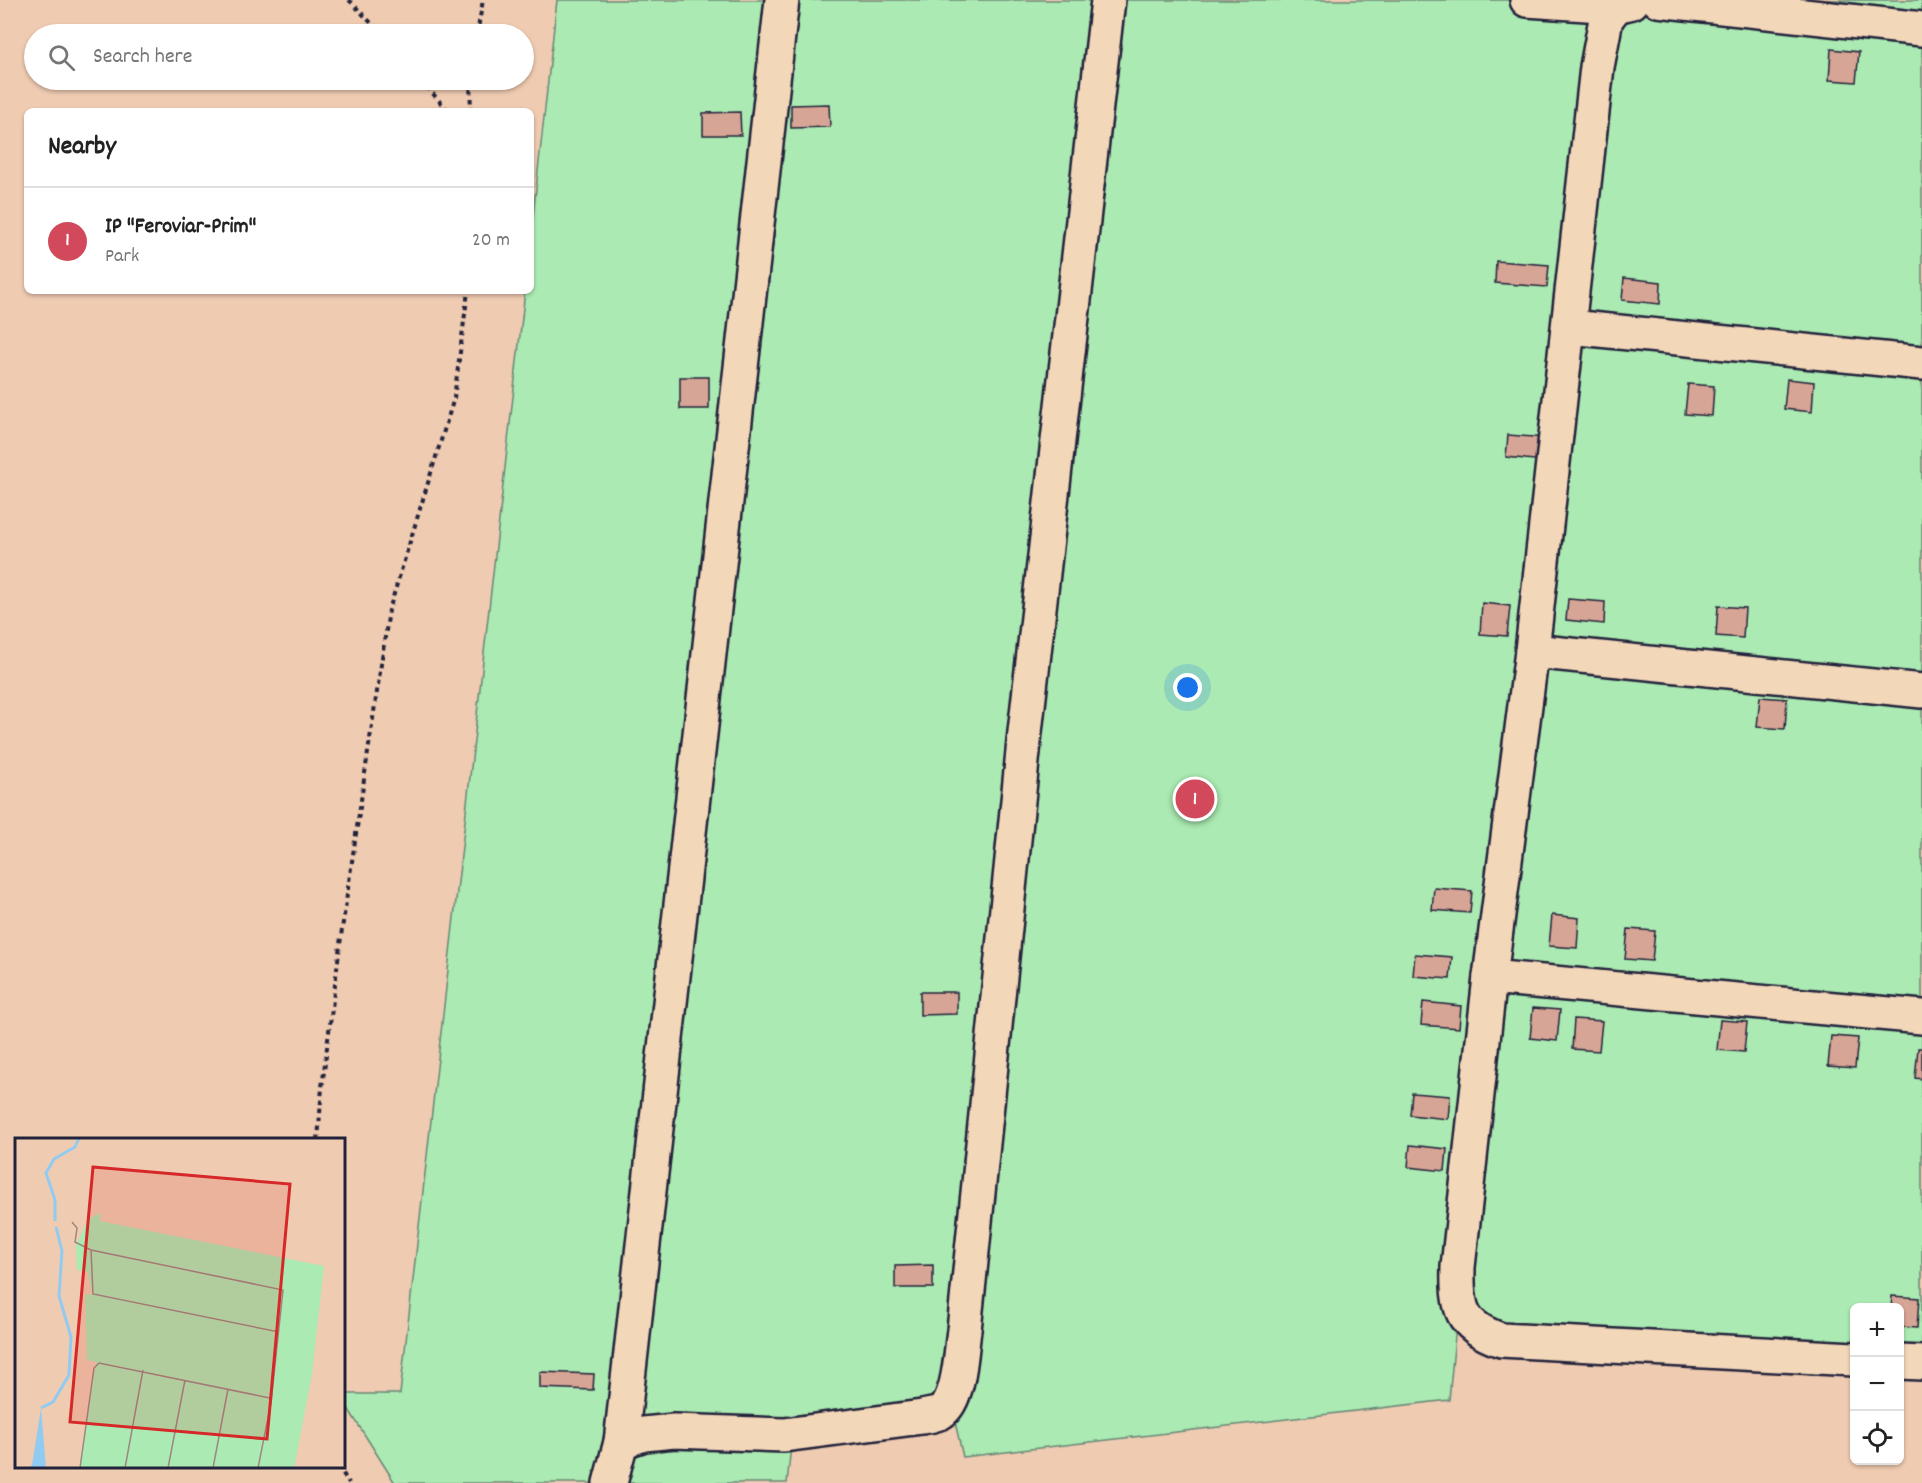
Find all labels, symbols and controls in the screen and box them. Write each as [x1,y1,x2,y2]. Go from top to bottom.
search box [24,24,534,90]
icon: search [45,41,78,74]
text: Search here [93,42,192,73]
text: Nearby [48,129,116,166]
text: IP "Feroviar-Prim" [105,212,256,243]
text: 1 [65,227,70,255]
text: 20 m [472,227,510,255]
text: Park [105,243,139,271]
your location [1173,673,1202,702]
pin: 1 [1176,776,1214,822]
inset map [15,1138,345,1468]
map controls [1850,1303,1904,1465]
button: + [1850,1303,1904,1357]
button: − [1850,1357,1904,1411]
button: locate [1850,1411,1904,1465]

